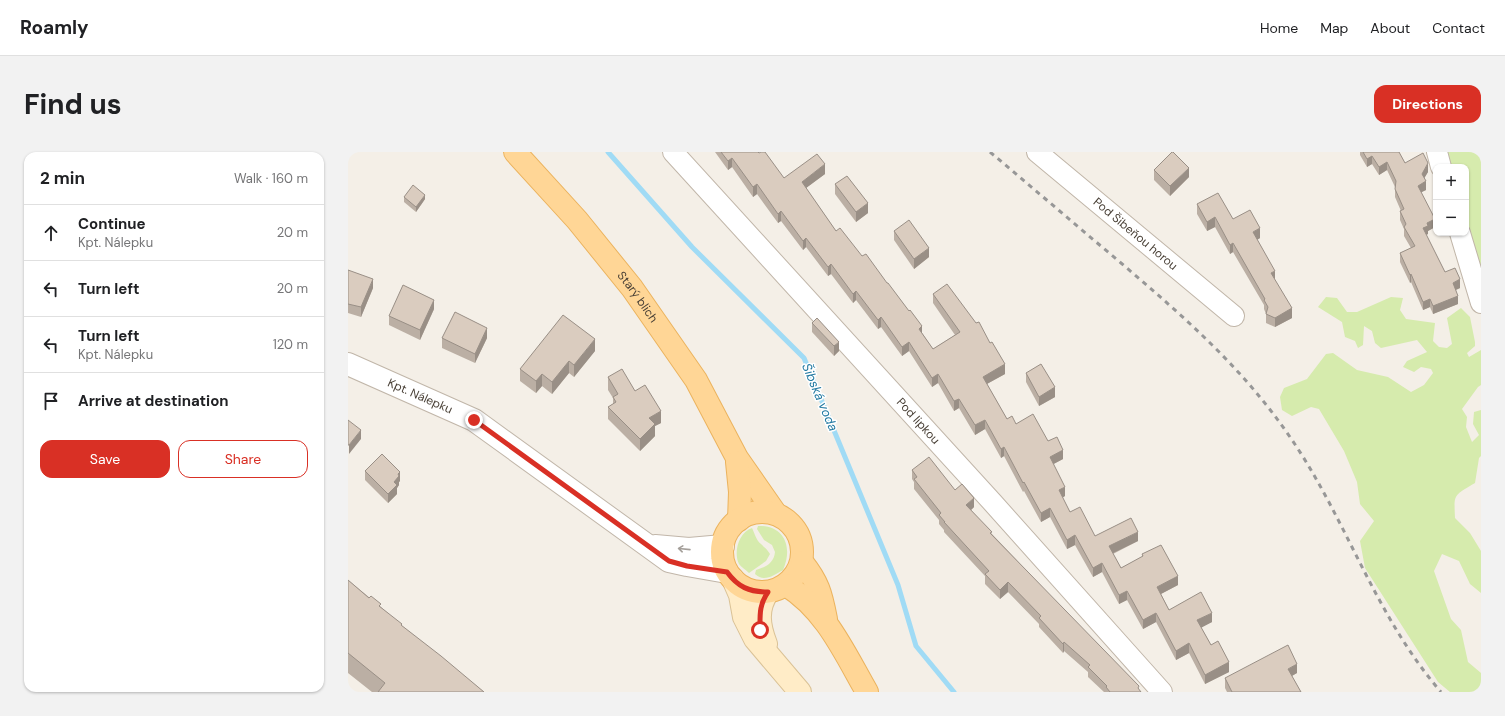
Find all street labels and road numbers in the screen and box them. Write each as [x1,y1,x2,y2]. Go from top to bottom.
street label: Pod Šibeňou horou [1090,194,1181,274]
street label: Starý blich [614,268,662,326]
street label: Kpt. Nálepku [385,375,455,418]
street label: Pod lipkou [893,394,943,448]

